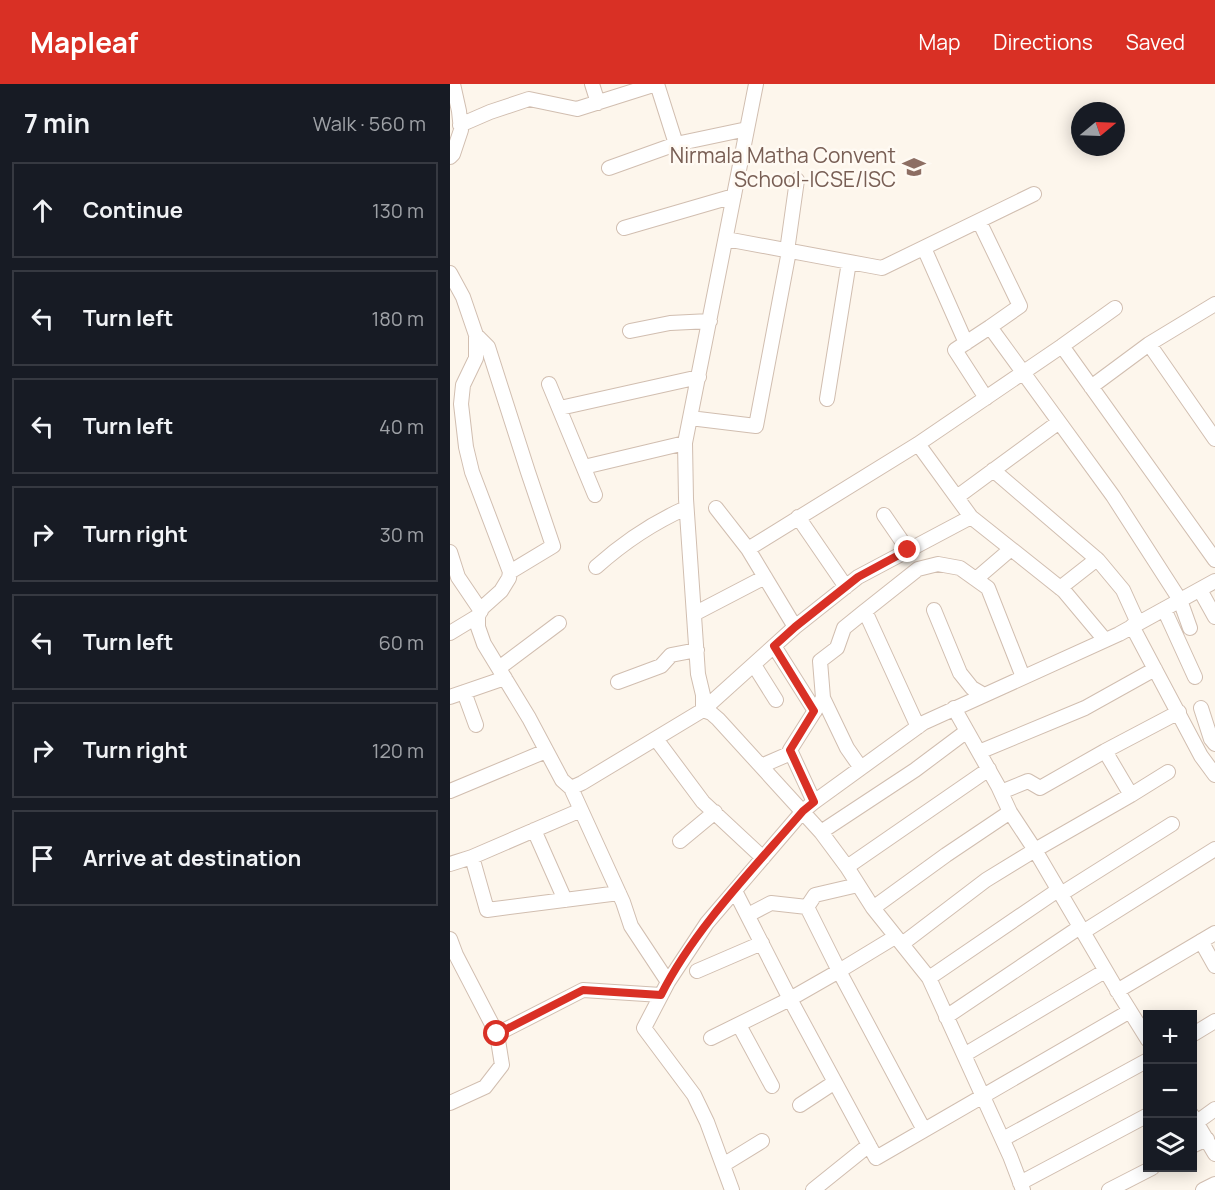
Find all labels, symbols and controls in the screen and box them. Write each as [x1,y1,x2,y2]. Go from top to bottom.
text: Mapleaf [30,23,138,61]
text: Map [919,28,960,56]
text: Directions [993,28,1093,56]
text: Saved [1126,28,1185,56]
north arrow [1071,102,1125,156]
text: 7 min [24,105,90,141]
text: Walk · 560 m [313,110,426,137]
place label: Nirmala Matha Convent School-ICSE/ISC [670,141,896,193]
school or university icon: Nirmala Matha Convent School-ICSE/ISC [901,154,927,180]
icon: ahead [26,194,59,227]
text: Continue [83,195,183,225]
text: 130 m [372,197,424,224]
icon: left [26,302,59,335]
text: Turn left [83,303,173,333]
text: 180 m [371,305,424,332]
icon: left [26,410,59,443]
text: Turn left [83,411,173,441]
text: 40 m [379,413,424,440]
icon: right [26,518,59,551]
text: Turn right [83,519,188,549]
text: 30 m [380,521,424,548]
route end [894,536,920,562]
icon: left [26,626,59,659]
text: Turn left [83,627,173,657]
text: 60 m [378,629,424,656]
icon: right [26,734,59,767]
text: Turn right [83,735,188,765]
text: 120 m [372,737,424,764]
icon: arrive [26,842,59,875]
text: Arrive at destination [83,843,301,873]
map controls [1143,1010,1197,1172]
button: + [1143,1010,1197,1064]
route start [483,1020,509,1046]
button: − [1143,1064,1197,1118]
button: layers [1143,1118,1197,1172]

